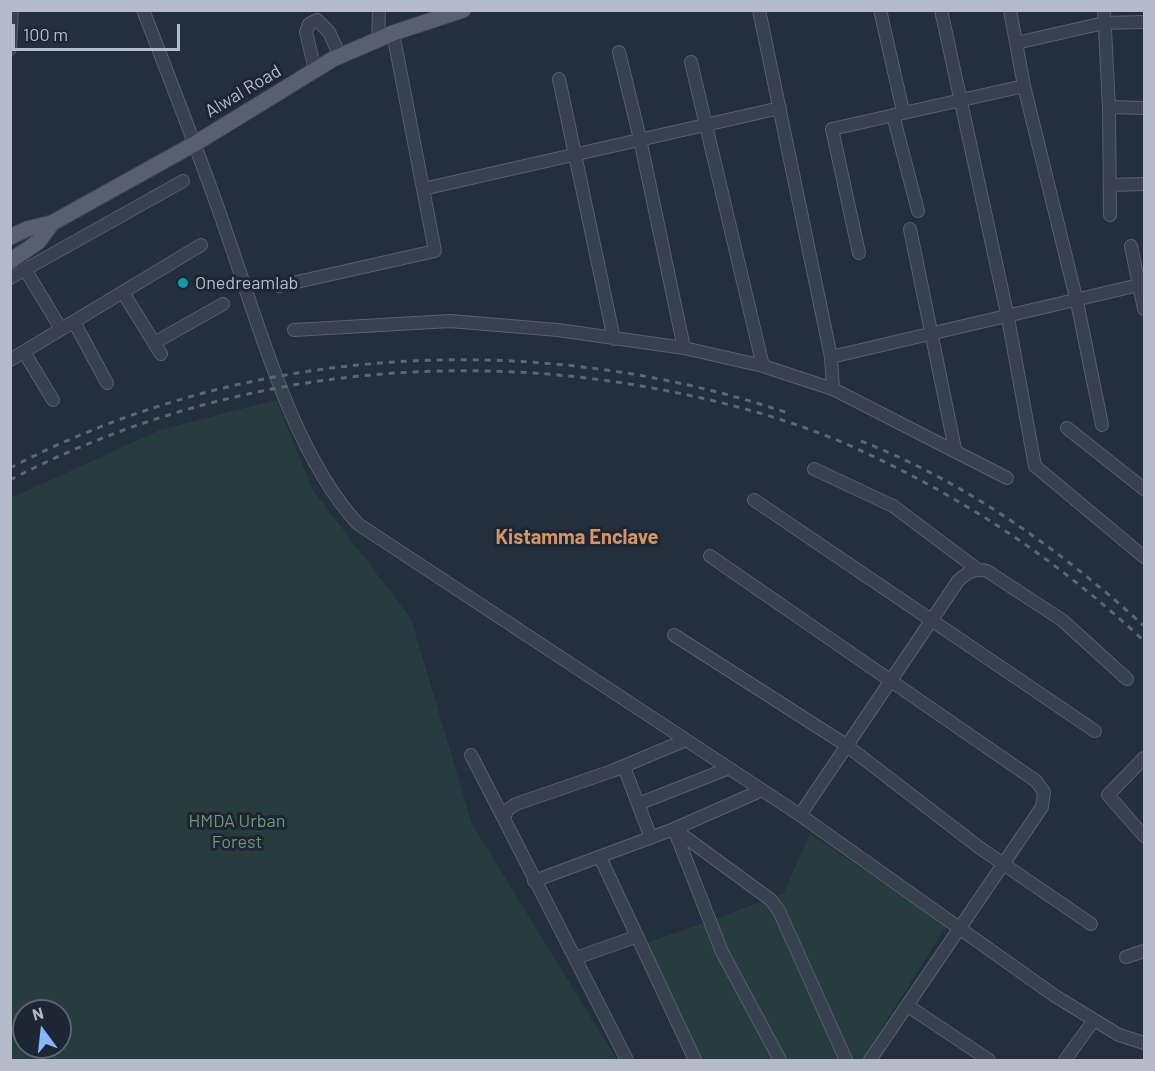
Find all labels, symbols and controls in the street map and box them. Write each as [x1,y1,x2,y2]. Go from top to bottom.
scale bar [15,12,183,50]
text: 100 m [23,23,68,45]
street label: Alwal Road [201,60,285,122]
place label: Onedreamlab [195,272,298,294]
marker: Onedreamlab [176,276,190,290]
district label: Kistamma Enclave [496,525,658,549]
park label: HMDA Urban Forest [189,810,285,852]
north arrow [12,999,72,1059]
text: N [30,1003,45,1024]

